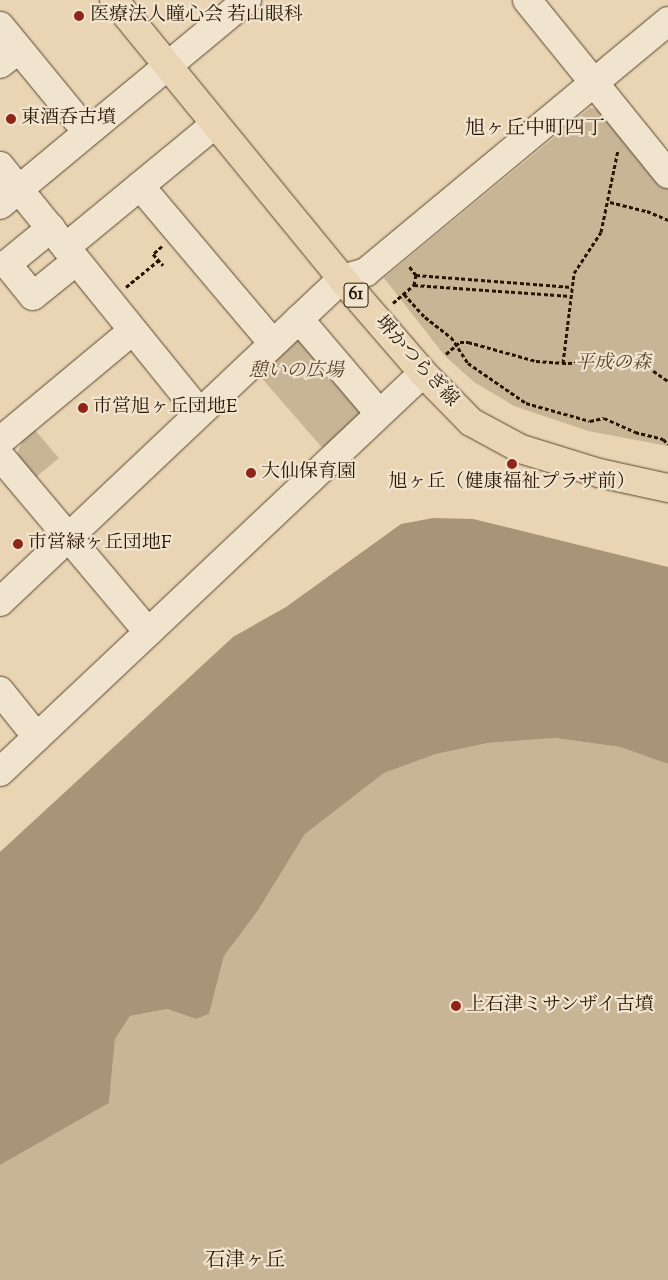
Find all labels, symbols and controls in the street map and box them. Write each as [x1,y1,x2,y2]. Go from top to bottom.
place label: 医療法人瞳心会 若山眼科 [90,5,303,27]
marker: 医療法人瞳心会 若山眼科 [72,9,86,23]
place label: 東酒呑古墳 [21,108,116,130]
marker: 東酒呑古墳 [5,113,17,125]
district label: 旭ヶ丘中町四丁 [465,117,605,141]
road number: 61 [344,280,368,310]
street label: 堺かつらぎ線 [369,312,463,412]
park label: 平成の森 [575,353,651,375]
park label: 憩いの広場 [249,361,343,383]
place label: 市営旭ヶ丘団地E [93,397,237,419]
marker: 市営旭ヶ丘団地E [77,402,89,414]
marker: 旭ヶ丘（健康福祉プラザ前） [506,458,518,470]
place label: 大仙保育園 [261,462,356,484]
marker: 大仙保育園 [245,467,257,479]
place label: 旭ヶ丘（健康福祉プラザ前） [389,472,635,494]
place label: 市営緑ヶ丘団地F [28,533,172,555]
marker: 市営緑ヶ丘団地F [12,538,24,550]
place label: 上石津ミサンザイ古墳 [466,995,656,1017]
marker: 上石津ミサンザイ古墳 [450,1000,462,1012]
district label: 石津ヶ丘 [205,1249,285,1273]

